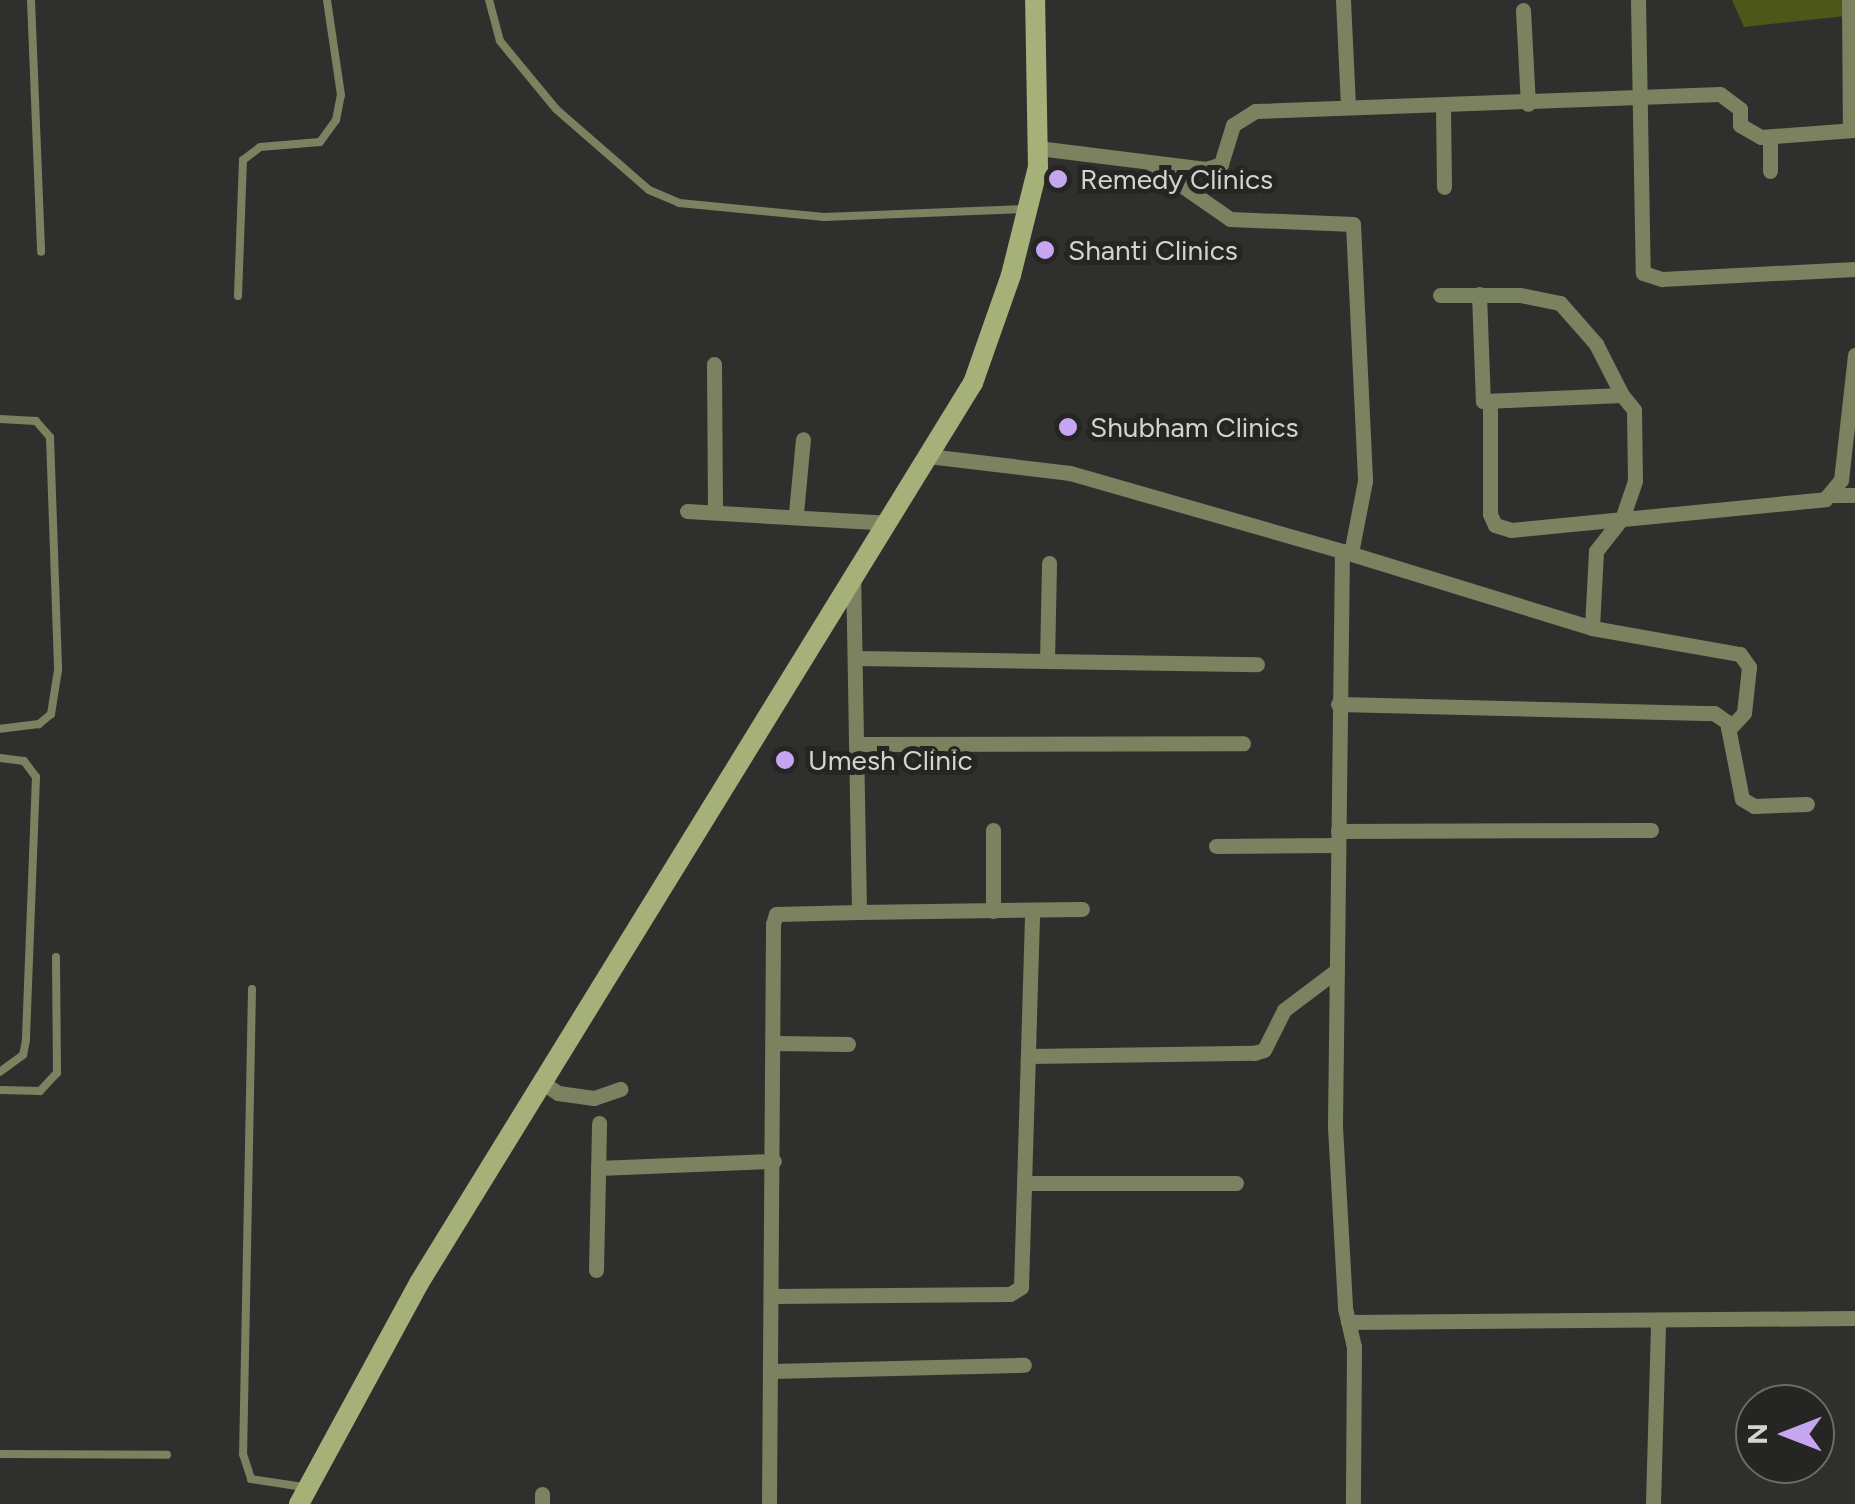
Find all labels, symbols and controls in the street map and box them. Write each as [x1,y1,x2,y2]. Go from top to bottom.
place label: Remedy Clinics [1080,162,1273,196]
marker: Remedy Clinics [1045,166,1071,192]
place label: Shanti Clinics [1068,233,1238,267]
marker: Shanti Clinics [1032,237,1058,263]
place label: Shubham Clinics [1090,410,1299,444]
marker: Shubham Clinics [1055,414,1081,440]
place label: Umesh Clinic [808,743,973,777]
marker: Umesh Clinic [772,747,798,773]
north arrow [1735,1384,1835,1484]
text: N [1740,1423,1774,1445]

